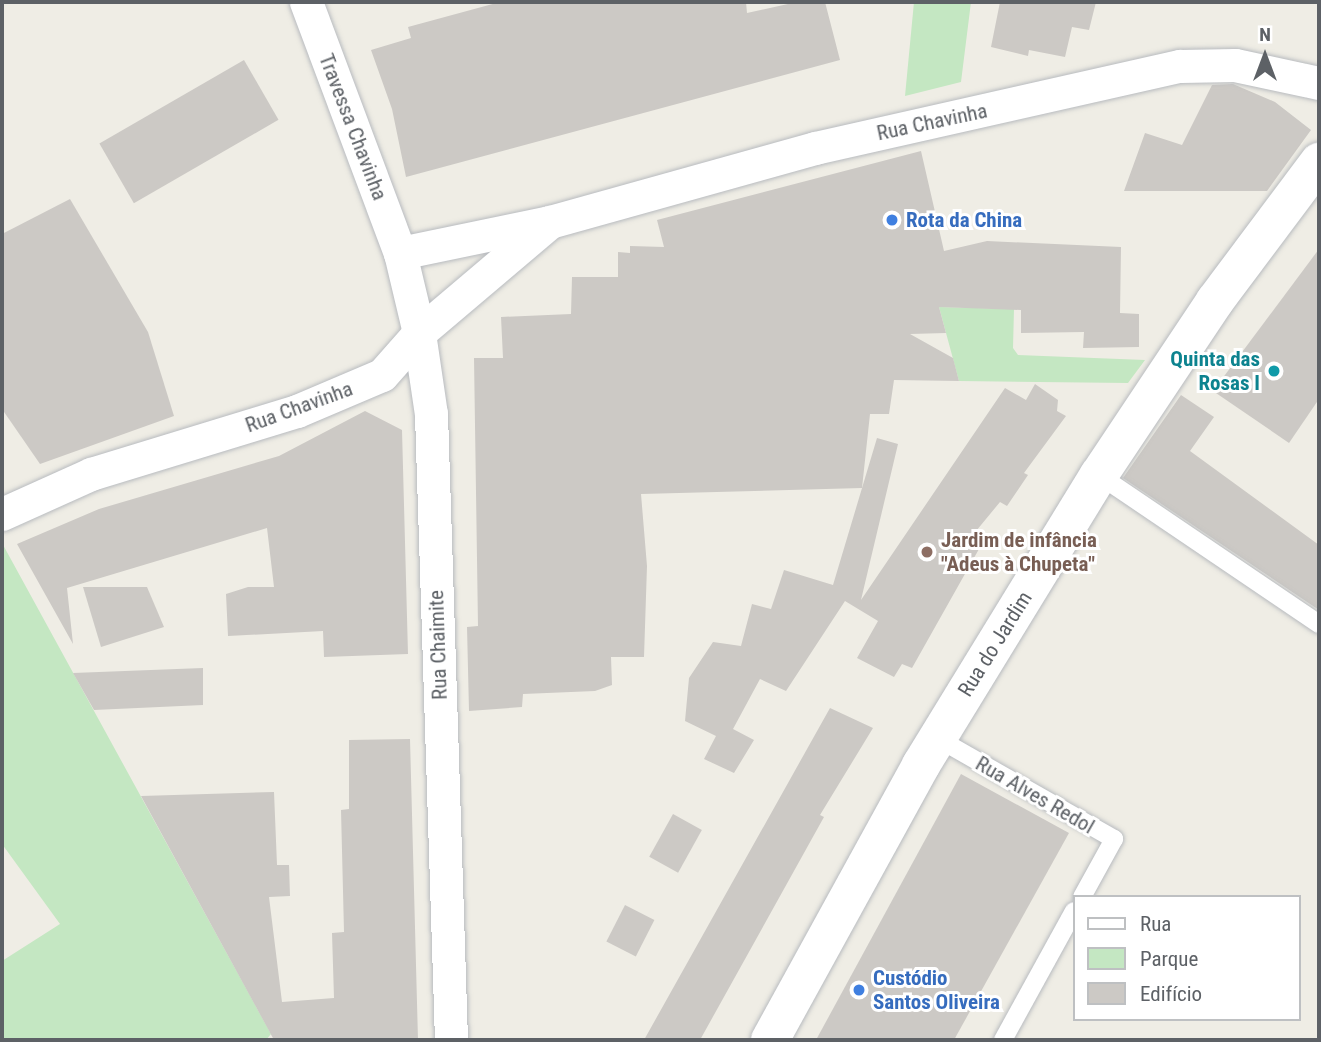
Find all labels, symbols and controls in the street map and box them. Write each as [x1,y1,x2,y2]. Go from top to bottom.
north arrow [1230,21,1300,91]
text: N [1259,23,1271,46]
street label: Travessa Chavinha [313,50,393,204]
street label: Rua Chavinha [874,98,990,146]
place label: Rota da China [906,207,1022,233]
marker: Rota da China [884,212,900,228]
place label: Quinta das Rosas I [1170,346,1260,396]
marker: Quinta das Rosas I [1266,363,1282,379]
street label: Rua Chavinha [242,376,356,438]
place label: Jardim de infância "Adeus à Chupeta" [941,527,1097,577]
marker: Jardim de infância "Adeus à Chupeta" [919,544,935,560]
street label: Rua do Jardim [953,587,1037,701]
street label: Rua Chaimite [423,590,453,700]
street label: Rua Alves Redol [971,751,1099,839]
legend [1072,895,1300,1021]
text: Rua [1140,912,1171,936]
text: Parque [1140,947,1198,971]
place label: Custódio Santos Oliveira [873,965,1000,1015]
marker: Custódio Santos Oliveira [851,982,867,998]
text: Edifício [1140,982,1202,1006]

